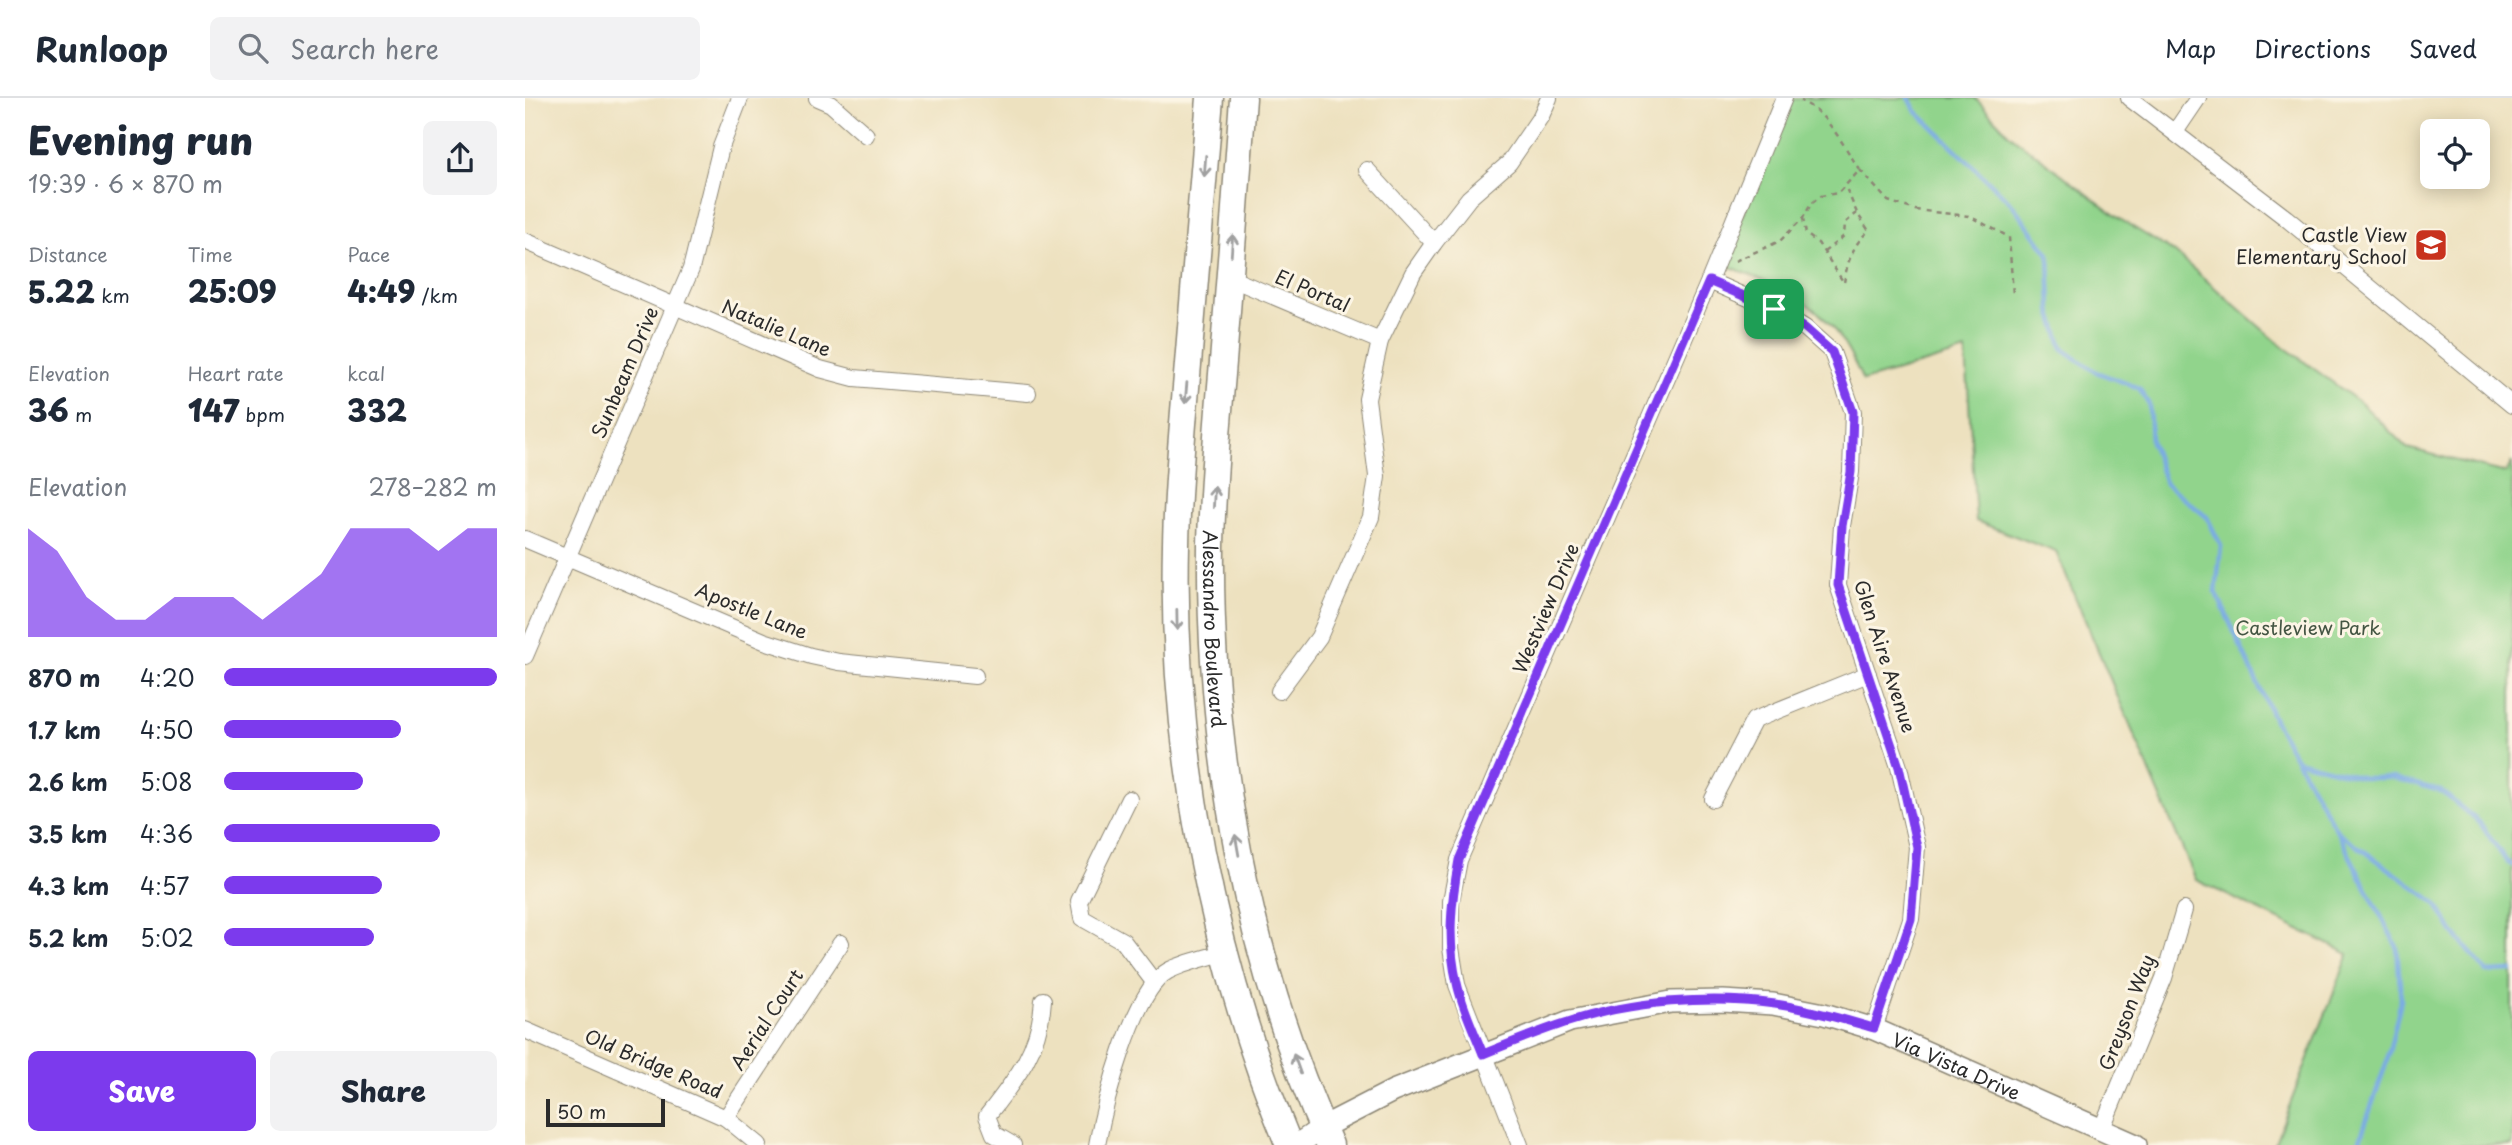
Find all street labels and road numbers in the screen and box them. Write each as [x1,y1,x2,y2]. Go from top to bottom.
street label: El Portal [1271,262,1355,318]
street label: Natalie Lane [718,291,836,363]
street label: Sunbeam Drive [584,302,664,442]
street label: Alessandro Boulevard [1197,530,1234,729]
street label: Westview Drive [1505,538,1585,678]
street label: Apostle Lane [692,575,812,645]
street label: Glen Aire Avenue [1848,576,1924,736]
street label: Greyson Way [2091,950,2161,1074]
street label: Aerial Court [723,963,809,1075]
street label: Old Bridge Road [581,1021,727,1105]
street label: Via Vista Drive [1888,1025,2025,1106]

